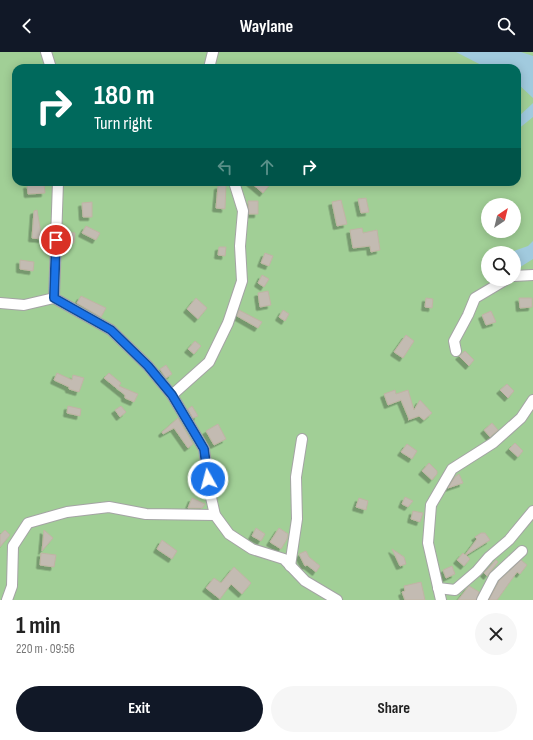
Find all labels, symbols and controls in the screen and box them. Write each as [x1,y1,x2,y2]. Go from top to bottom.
icon: back [16,15,38,37]
icon: search [495,15,517,37]
text: Waylane [240,16,293,37]
text: 180 m [94,79,154,112]
icon: right [28,80,80,132]
text: Turn right [94,113,152,134]
icon: left [214,156,236,178]
icon: ahead [256,156,278,178]
icon: right [298,156,320,178]
north arrow [481,198,521,238]
map controls [481,198,521,286]
pin [39,223,73,257]
icon: arrive [45,229,67,251]
button: search [481,246,521,286]
position arrow [187,458,229,500]
text: 1 min [16,611,61,640]
button: close [475,613,517,655]
text: 220 m · 09:56 [16,641,75,657]
button: Exit [16,686,263,732]
button: Share [271,686,517,732]

